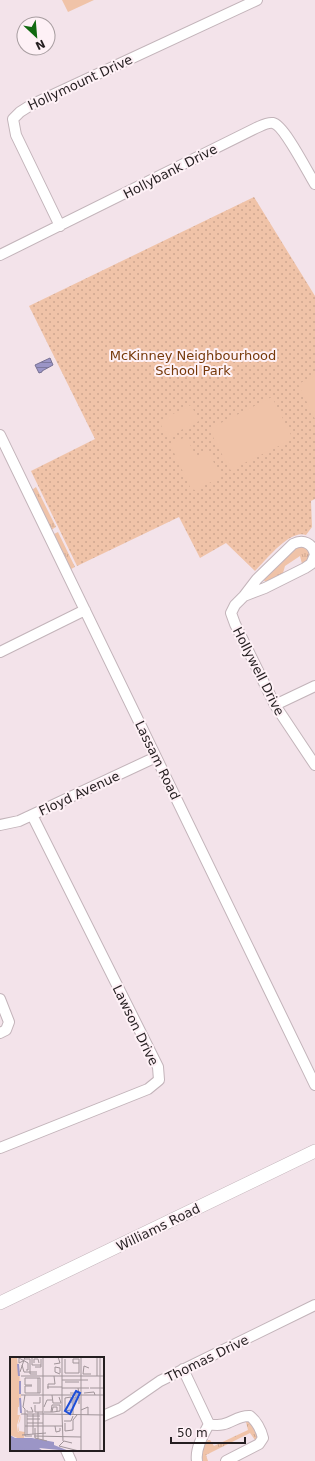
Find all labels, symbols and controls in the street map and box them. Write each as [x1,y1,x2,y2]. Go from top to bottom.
north arrow [16,16,56,56]
text: N [33,37,47,52]
street label: Hollymount Drive [26,52,135,113]
street label: Hollybank Drive [121,141,220,202]
park label: McKinney Neighbourhood School Park [110,348,276,378]
street label: Hollywell Drive [230,624,287,718]
street label: Lassam Road [132,718,183,802]
street label: Floyd Avenue [36,768,122,819]
street label: Lawson Drive [110,983,161,1068]
street label: Williams Road [114,1201,202,1254]
street label: Thomas Drive [162,1332,251,1385]
inset map [10,1357,104,1451]
scale bar [171,1419,245,1445]
text: 50 m [177,1426,208,1440]

